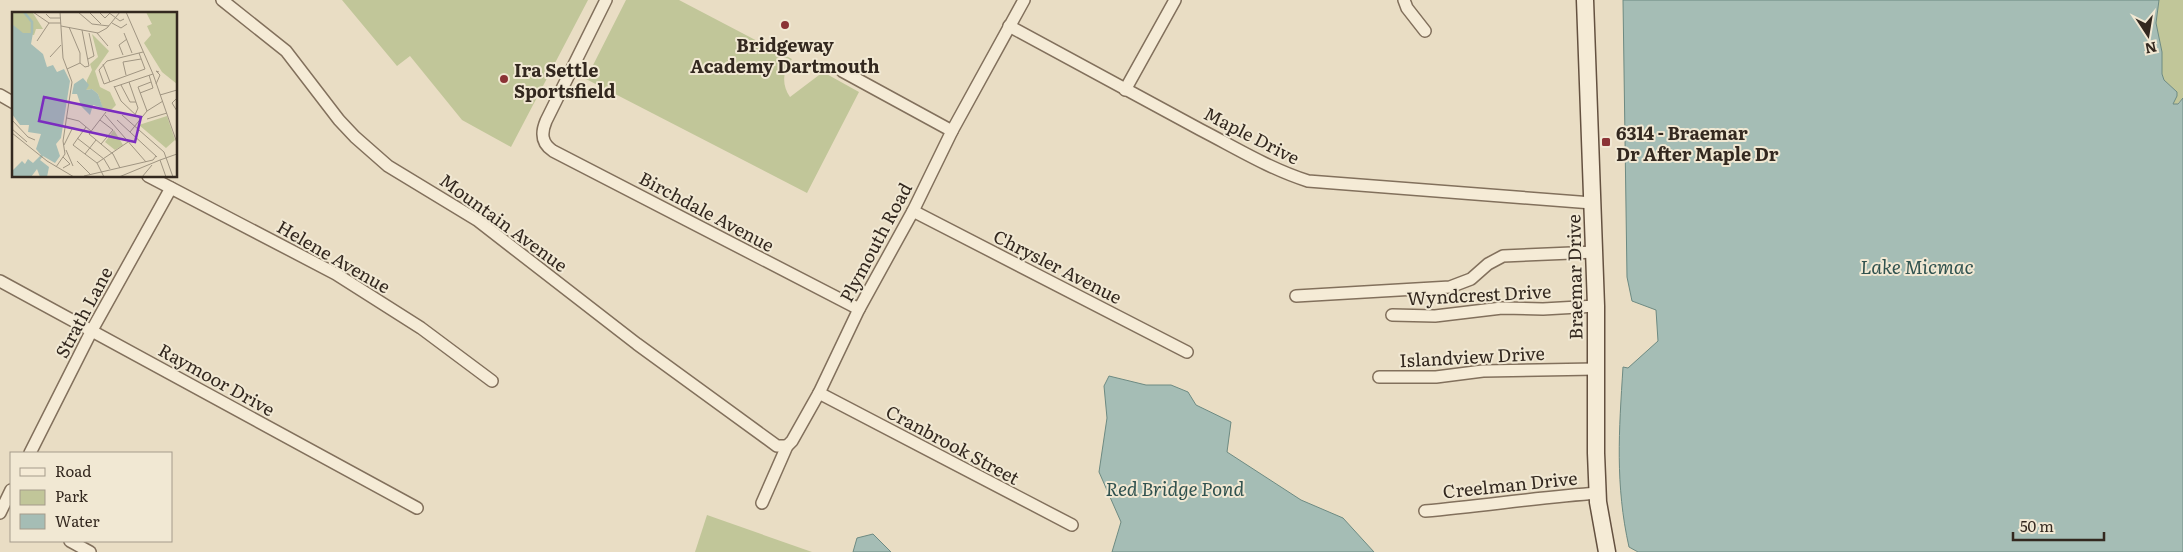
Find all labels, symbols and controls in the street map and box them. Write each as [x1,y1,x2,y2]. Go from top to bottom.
north arrow [2123,10,2173,60]
inset map [12,12,178,178]
marker: Bridgeway Academy Dartmouth [779,19,791,31]
place label: Bridgeway Academy Dartmouth [690,31,880,79]
text: N [2143,38,2159,60]
place label: Ira Settle Sportsfield [514,56,616,104]
marker: Ira Settle Sportsfield [498,73,510,85]
street label: Maple Drive [1199,99,1305,171]
place label: 6314 - Braemar Dr After Maple Dr [1616,119,1779,167]
marker: 6314 - Braemar Dr After Maple Dr [1600,136,1612,148]
street label: Birchdale Avenue [635,164,779,258]
street label: Mountain Avenue [434,166,574,278]
street label: Plymouth Road [832,177,918,307]
street label: Helene Avenue [272,213,396,299]
street label: Braemar Drive [1559,214,1589,340]
street label: Chrysler Avenue [989,222,1127,310]
water label: Lake Micmac [1860,252,1974,280]
street label: Strath Lane [48,261,118,363]
street label: Wyndcrest Drive [1406,277,1552,311]
street label: Raymoor Drive [154,336,280,422]
street label: Islandview Drive [1399,339,1545,373]
street label: Cranbrook Street [881,397,1025,491]
legend [10,452,172,542]
text: Road [55,459,91,482]
street label: Creelman Drive [1441,464,1579,504]
water label: Red Bridge Pond [1105,474,1245,502]
text: Park [55,484,89,507]
text: Water [55,509,100,532]
scale bar [2013,510,2104,542]
text: 50 m [2020,514,2054,537]

